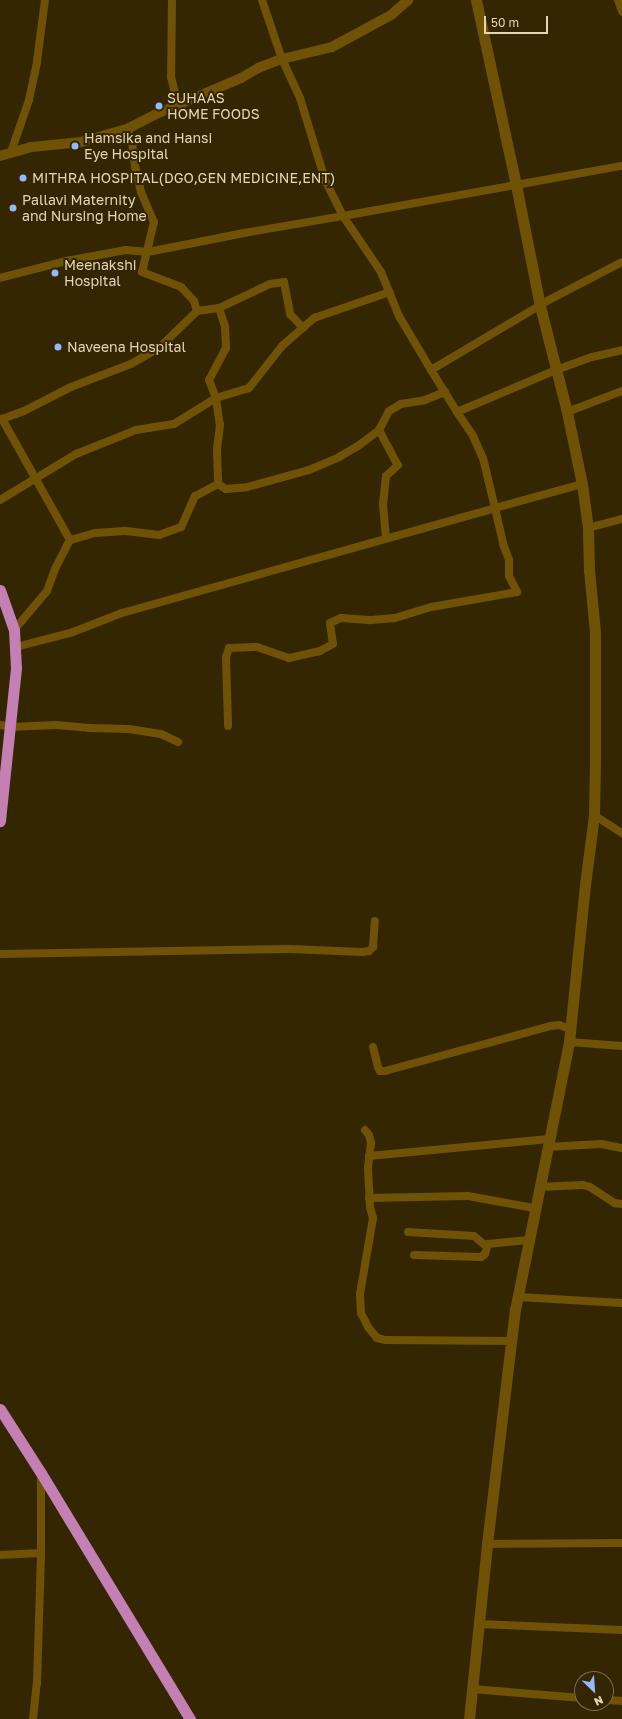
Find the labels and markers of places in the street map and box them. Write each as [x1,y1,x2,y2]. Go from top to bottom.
place label: SUHAAS HOME FOODS [167,90,260,122]
marker: SUHAAS HOME FOODS [154,101,164,111]
place label: Hamsika and Hansi Eye Hospital [84,130,212,162]
marker: Hamsika and Hansi Eye Hospital [69,140,81,152]
place label: MITHRA HOSPITAL(DGO,GEN MEDICINE,ENT) [32,170,335,186]
marker: MITHRA HOSPITAL(DGO,GEN MEDICINE,ENT) [17,172,29,184]
place label: Pallavi Maternity and Nursing Home [22,192,147,224]
marker: Pallavi Maternity and Nursing Home [7,202,19,214]
place label: Meenakshi Hospital [64,257,136,290]
marker: Meenakshi Hospital [49,267,61,279]
place label: Naveena Hospital [67,339,186,355]
marker: Naveena Hospital [52,341,64,353]

